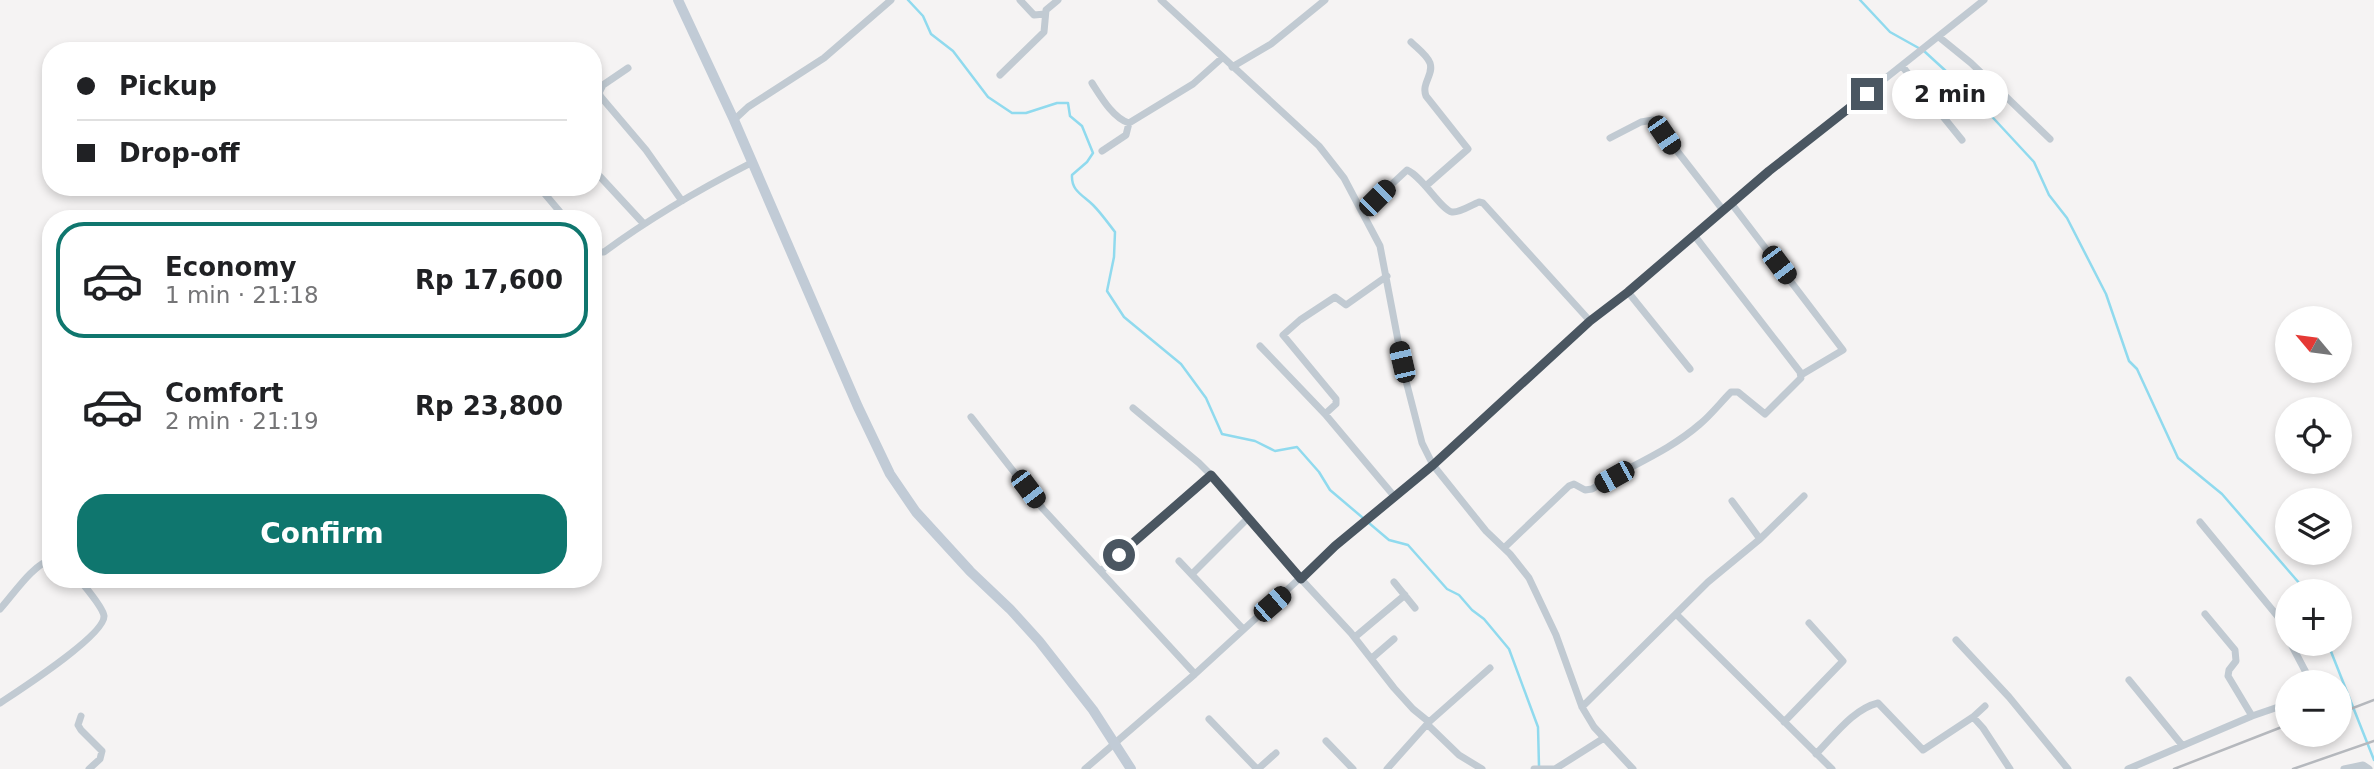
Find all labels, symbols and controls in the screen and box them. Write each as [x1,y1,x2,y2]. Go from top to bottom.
callout: 2 min [1892,70,2007,119]
text: Pickup [119,71,217,101]
route end [1851,78,1883,110]
text: 2 min [1914,81,1986,107]
car [1644,112,1685,158]
text: Drop-off [119,138,240,168]
car [1355,176,1400,220]
car [1758,242,1801,288]
icon: car [81,249,144,312]
text: Economy [165,252,296,282]
text: Rp 17,600 [415,265,563,295]
text: 1 min · 21:18 [165,282,319,308]
north arrow [2275,306,2352,383]
map controls [2275,306,2352,747]
car [1388,339,1417,385]
icon: car [81,375,144,438]
text: Comfort [165,378,283,408]
text: Rp 23,800 [415,391,563,421]
button: locate [2275,397,2352,474]
text: 2 min · 21:19 [165,408,319,434]
car [1591,458,1638,496]
car [1007,466,1050,512]
button: layers [2275,488,2352,565]
button: Confirm [77,494,567,574]
route start [1103,539,1135,571]
button: + [2275,579,2352,656]
car [1250,582,1295,626]
button: − [2275,670,2352,747]

